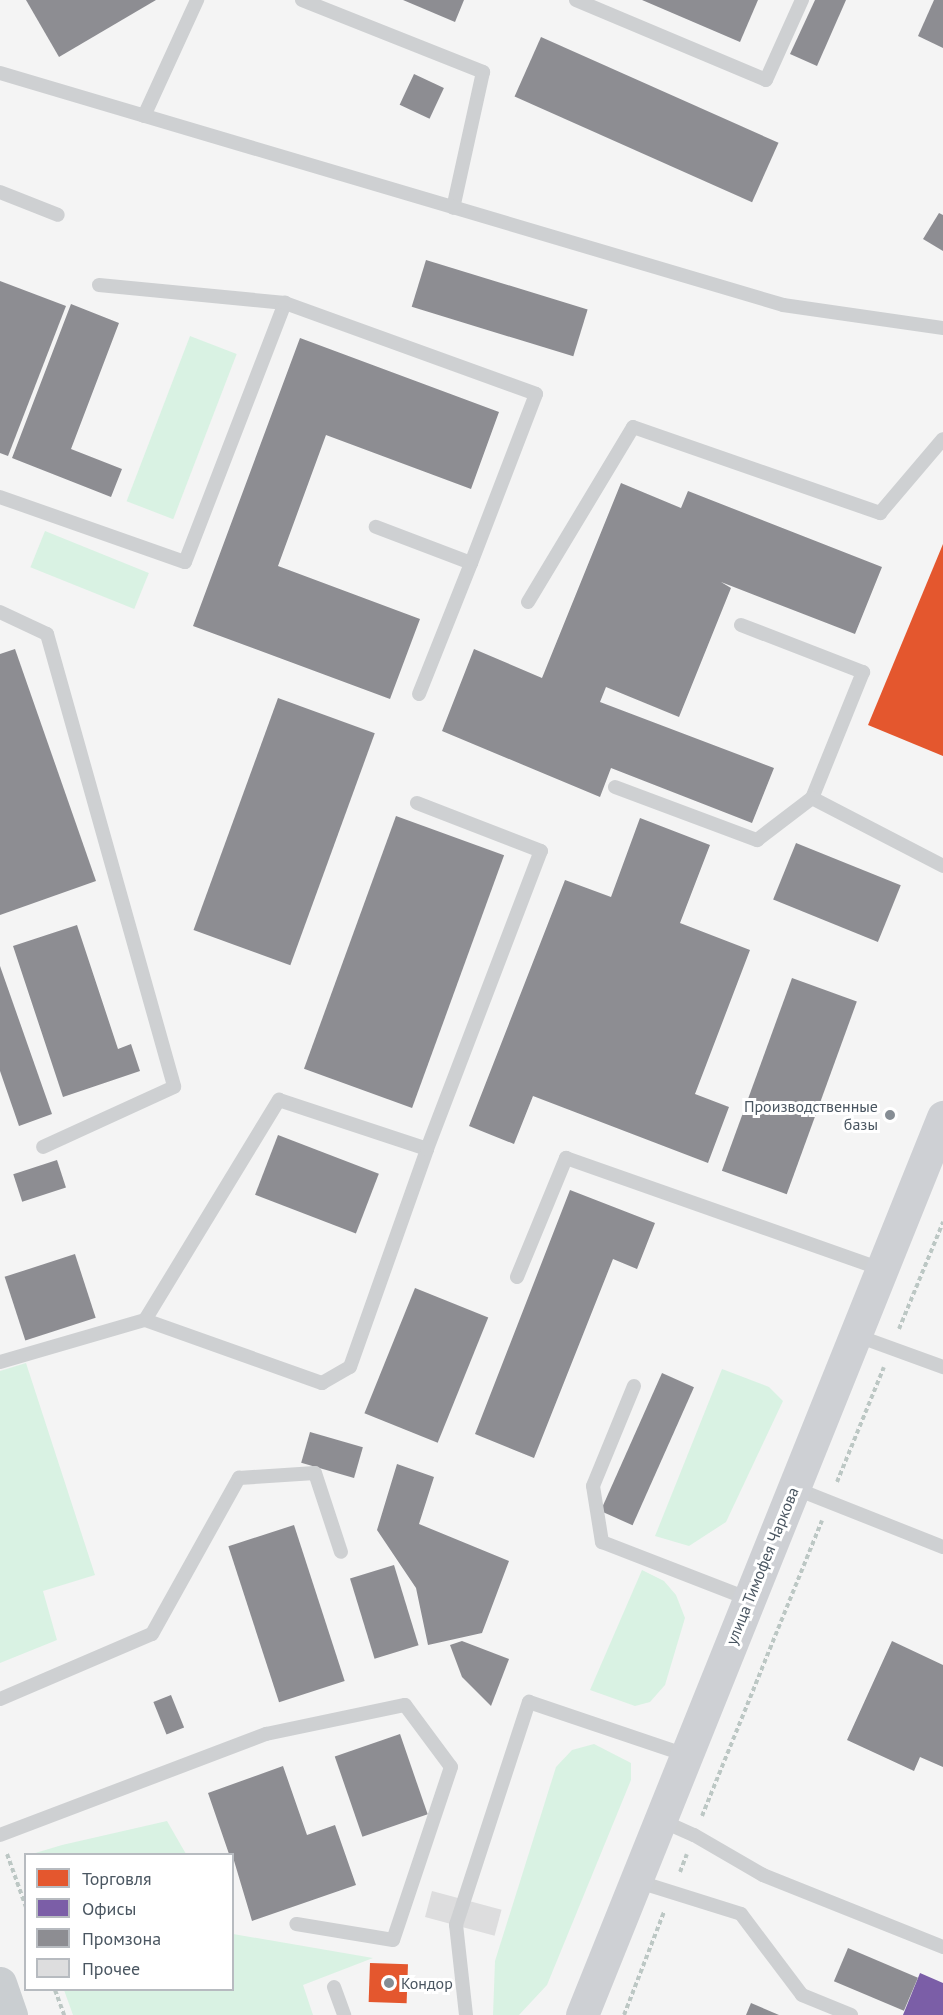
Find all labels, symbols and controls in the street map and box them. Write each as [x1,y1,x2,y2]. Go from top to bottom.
place label: Производственные базы [744,1096,878,1134]
marker: Производственные базы [883,1108,897,1122]
street label: улица Тимофея Чаркова [721,1484,803,1648]
legend [24,1853,234,1991]
text: Торговля [82,1867,152,1890]
text: Офисы [82,1897,136,1920]
text: Промзона [82,1927,161,1950]
text: Прочее [82,1957,140,1980]
place label: Кондор [401,1973,453,1993]
marker: Кондор [382,1976,396,1990]

